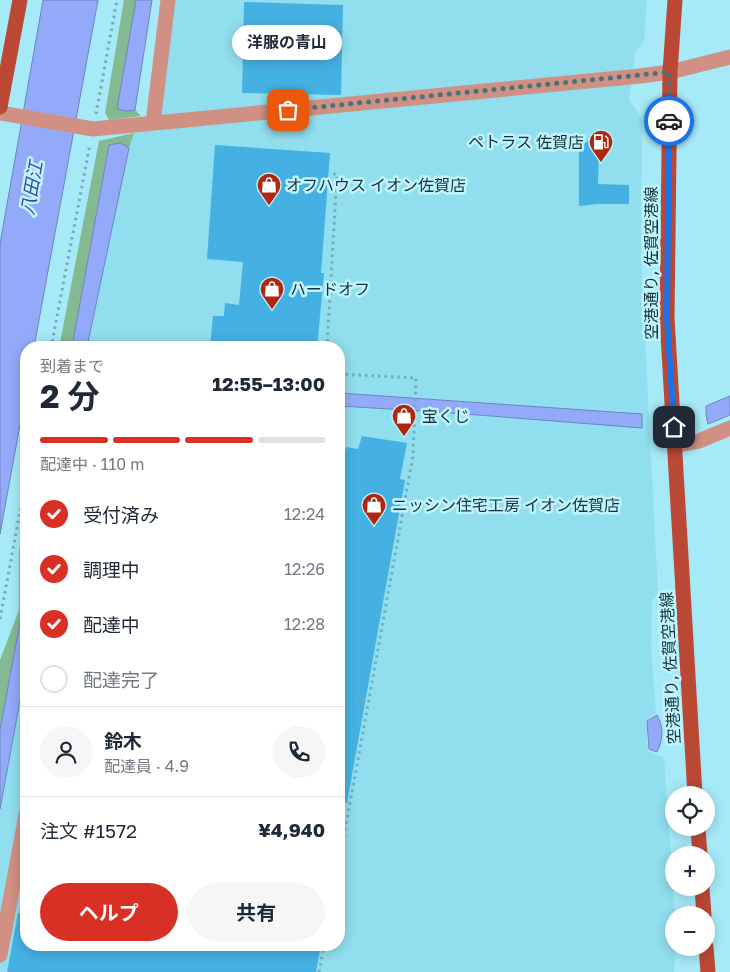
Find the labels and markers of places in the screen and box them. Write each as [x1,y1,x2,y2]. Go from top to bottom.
callout: 洋服の青山 [233,25,343,60]
pin [267,89,309,131]
fuel station icon: ペトラス 佐賀店 [588,129,614,163]
place label: ペトラス 佐賀店 [468,132,584,152]
shop icon: オフハウス イオン佐賀店 [256,172,282,206]
place label: オフハウス イオン佐賀店 [286,175,466,195]
shop icon: ハードオフ [259,276,285,310]
place label: ハードオフ [290,279,370,299]
shop icon: 宝くじ [391,403,417,437]
place label: 宝くじ [422,406,470,426]
pin [653,406,695,448]
shop icon: ニッシン住宅工房 イオン佐賀店 [361,492,387,526]
place label: ニッシン住宅工房 イオン佐賀店 [392,495,620,515]

